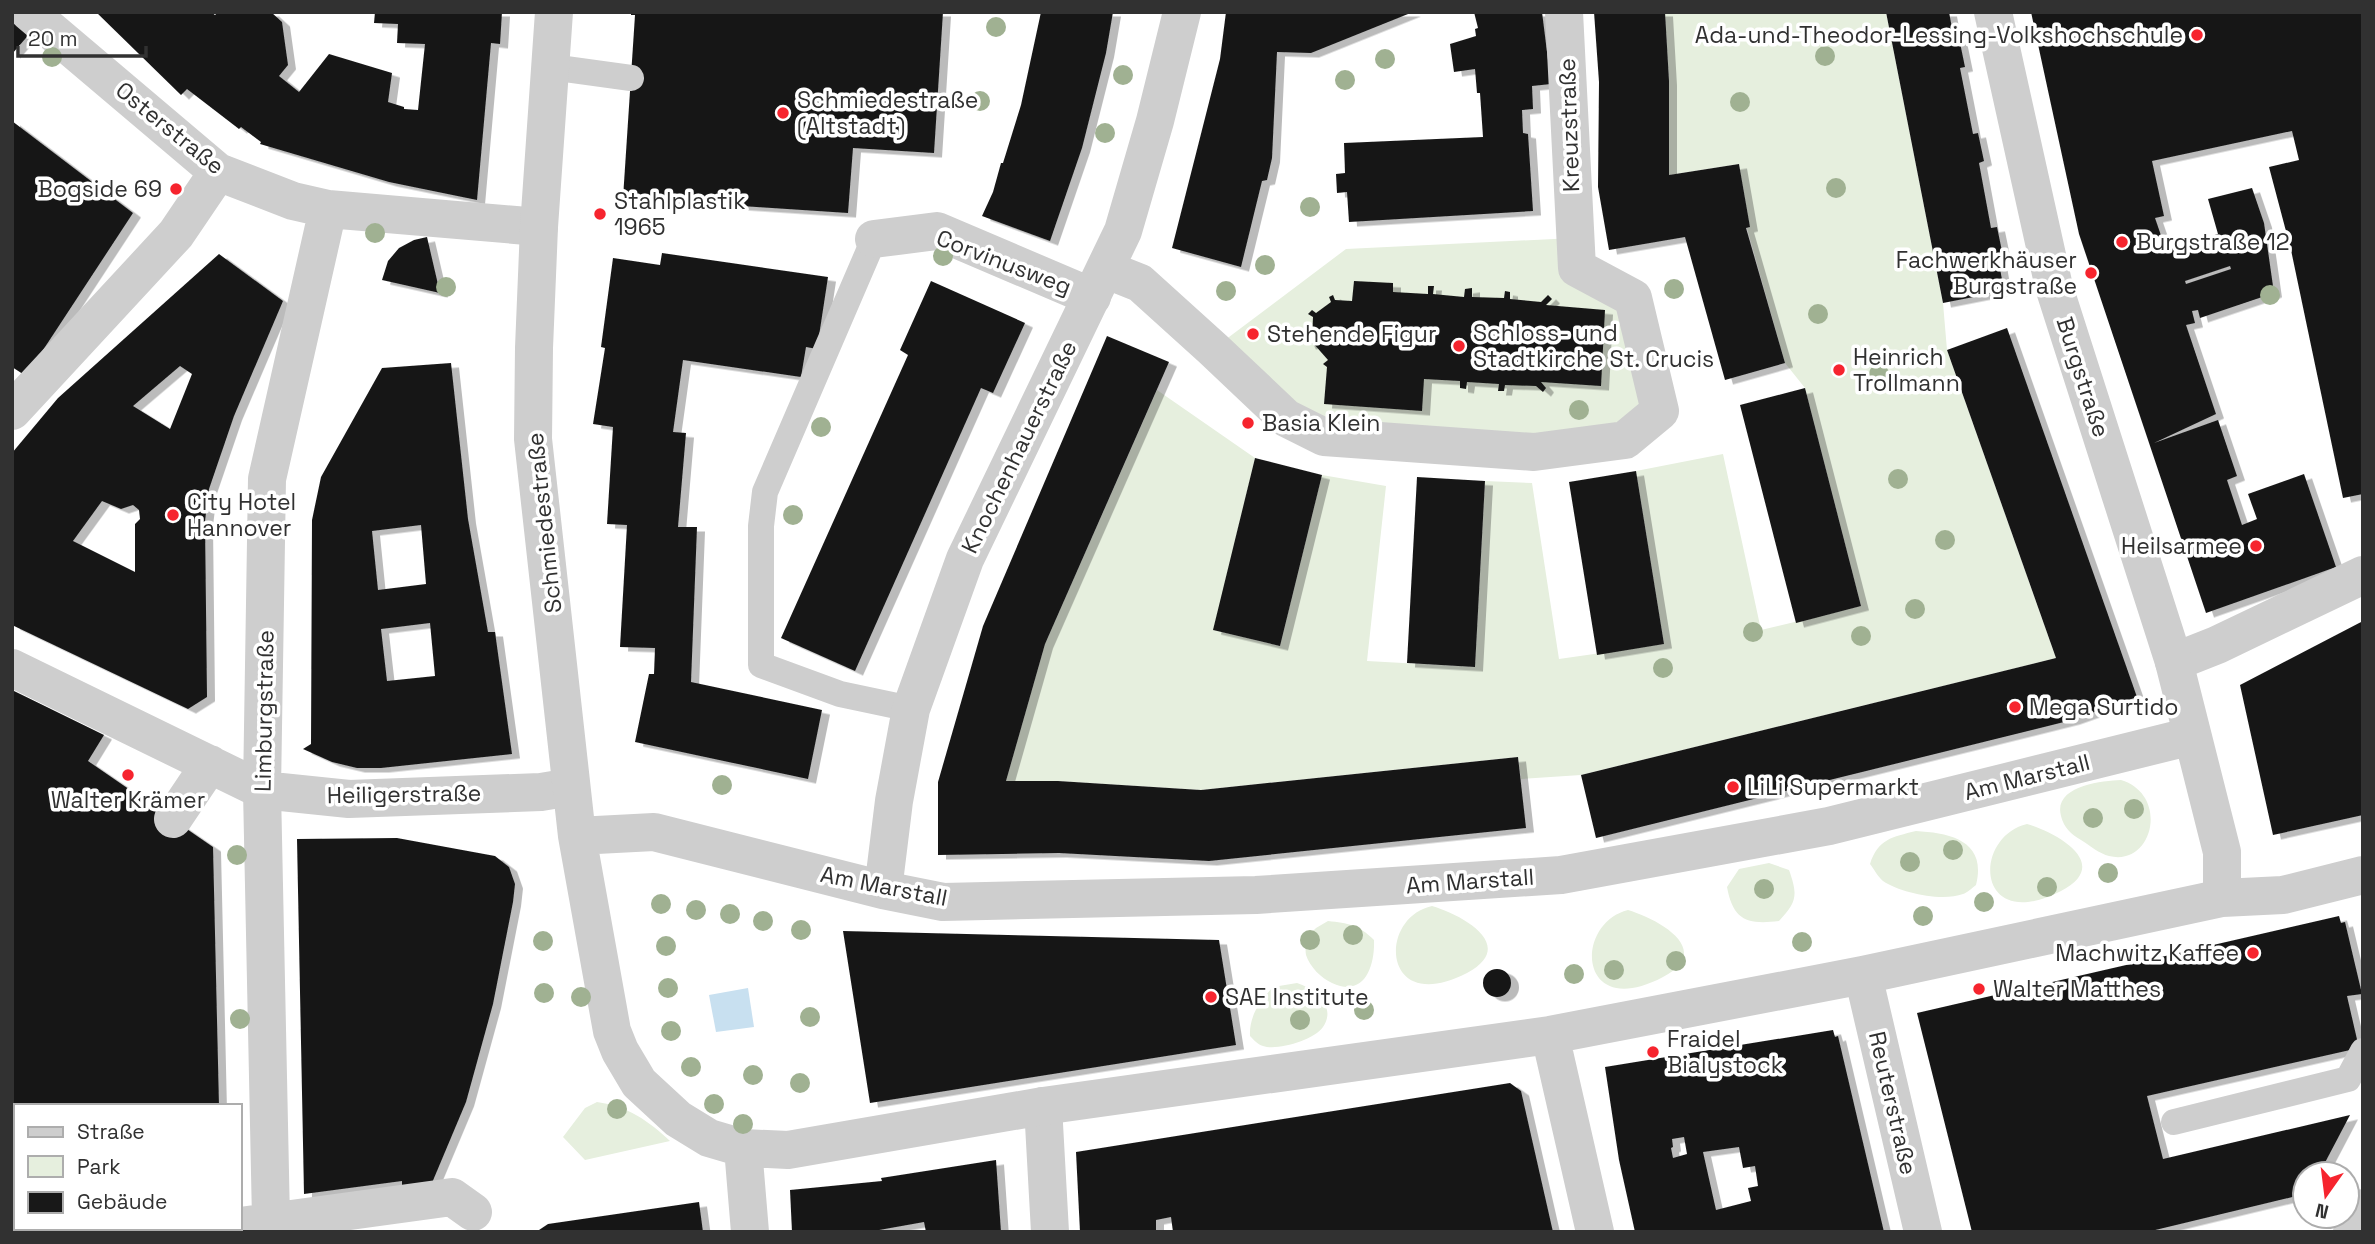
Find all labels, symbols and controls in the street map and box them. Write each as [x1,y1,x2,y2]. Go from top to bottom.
scale bar [18,14,145,58]
place label: Ada-und-Theodor-Lessing-Volkshochschule [1695,20,2183,50]
text: 20 m [28,25,78,52]
marker: Ada-und-Theodor-Lessing-Volkshochschule [2189,27,2205,43]
street label: Kreuzstraße [1552,58,1586,192]
street label: Osterstraße [109,75,231,181]
place label: Schmiedestraße (Altstadt) [797,85,978,141]
marker: Schmiedestraße (Altstadt) [775,105,791,121]
place label: Bogside 69 [38,174,162,204]
marker: Bogside 69 [168,181,184,197]
place label: Stahlplastik 1965 [614,186,746,242]
marker: Stahlplastik 1965 [592,206,608,222]
street label: Corvinusweg [932,223,1076,301]
place label: Burgstraße 12 [2136,227,2290,257]
marker: Burgstraße 12 [2114,234,2130,250]
place label: Fachwerkhäuser Burgstraße [1896,245,2077,301]
marker: Fachwerkhäuser Burgstraße [2083,265,2099,281]
street label: Burgstraße [2050,313,2116,441]
place label: Schloss- und Stadtkirche St. Crucis [1473,318,1714,374]
place label: Stehende Figur [1267,319,1437,349]
marker: Stehende Figur [1245,326,1261,342]
street label: Knochenhauerstraße [954,336,1084,558]
marker: Schloss- und Stadtkirche St. Crucis [1451,338,1467,354]
place label: Heinrich Trollmann [1853,342,1960,398]
marker: Heinrich Trollmann [1831,362,1847,378]
place label: Basia Klein [1262,408,1380,438]
marker: Basia Klein [1240,415,1256,431]
street label: Schmiedestraße [520,431,568,615]
place label: City Hotel Hannover [187,487,296,543]
marker: City Hotel Hannover [165,507,181,523]
place label: Heilsarmee [2121,531,2242,561]
marker: Heilsarmee [2248,538,2264,554]
street label: Limburgstraße [248,630,280,792]
place label: Mega Surtido [2029,692,2178,722]
marker: Mega Surtido [2007,699,2023,715]
street label: Am Marstall [1961,747,2093,807]
marker: Walter Krämer [120,767,136,783]
place label: LiLi Supermarkt [1747,772,1919,802]
street label: Heiligerstraße [327,778,481,810]
marker: LiLi Supermarkt [1725,779,1741,795]
place label: Walter Krämer [51,785,205,815]
street label: Am Marstall [818,859,950,913]
street label: Am Marstall [1405,862,1535,900]
place label: Machwitz Kaffee [2055,938,2239,968]
marker: Machwitz Kaffee [2245,945,2261,961]
place label: Walter Matthes [1993,974,2161,1004]
marker: Walter Matthes [1971,981,1987,997]
place label: SAE Institute [1225,982,1369,1012]
marker: SAE Institute [1203,989,1219,1005]
place label: Fraidel Bialystock [1667,1024,1783,1080]
street label: Reuterstraße [1862,1028,1924,1178]
marker: Fraidel Bialystock [1645,1044,1661,1060]
legend [14,1104,242,1230]
text: Straße [77,1118,145,1145]
text: Park [77,1153,121,1180]
north arrow [2291,1160,2361,1230]
text: Gebäude [77,1188,167,1215]
text: N [2313,1197,2331,1225]

